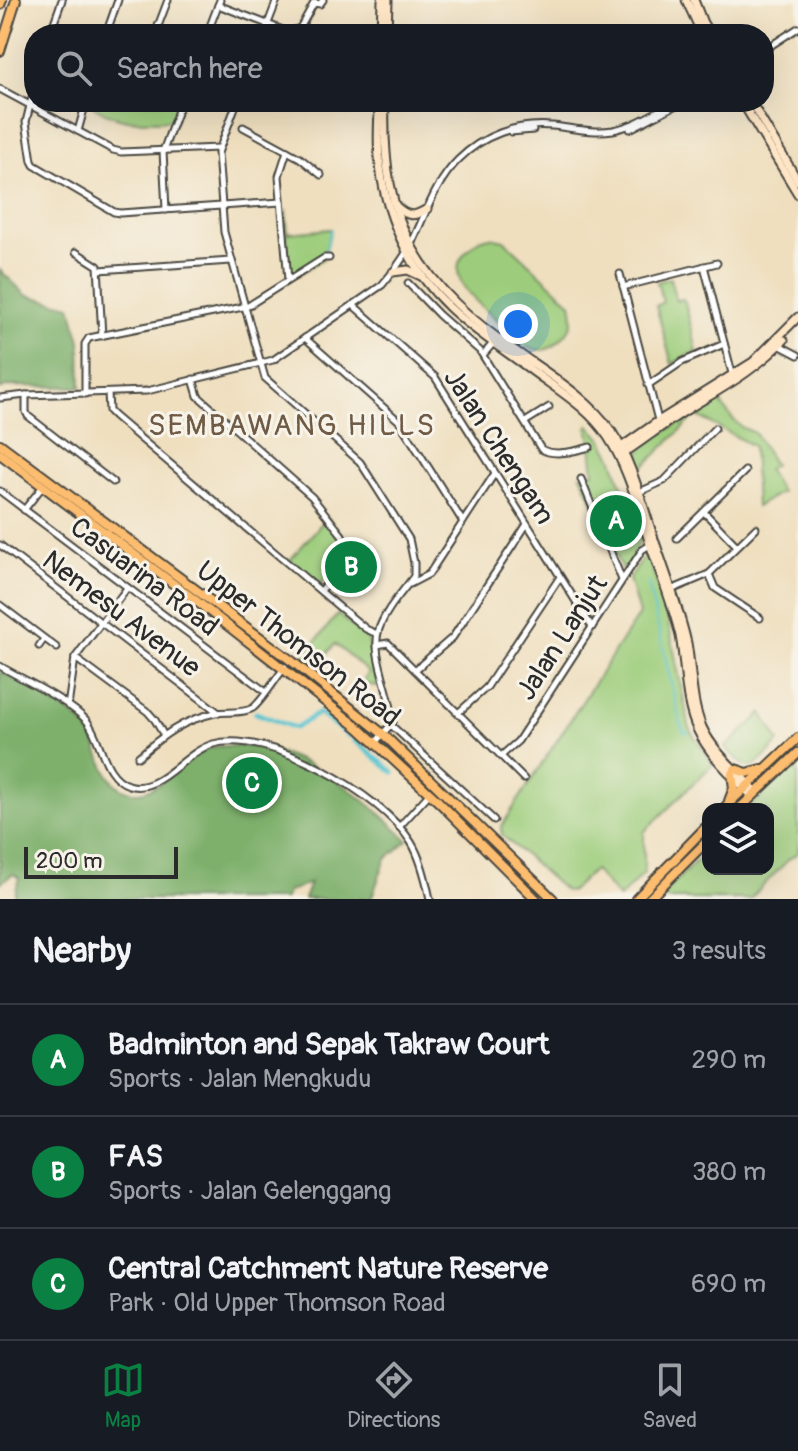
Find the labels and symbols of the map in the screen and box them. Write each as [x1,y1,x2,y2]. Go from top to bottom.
your location [498,304,538,344]
street label: Jalan Chengam [435,362,562,531]
district label: SEMBAWANG HILLS [148,407,436,444]
pin: A [590,491,642,551]
street label: Casuarina Road [63,510,225,644]
pin: B [325,537,377,597]
street label: Nemesu Avenue [35,543,207,685]
street label: Upper Thomson Road [189,554,407,735]
street label: Jalan Lanjut [509,568,616,707]
pin: C [226,753,278,813]
scale bar [24,843,178,879]

